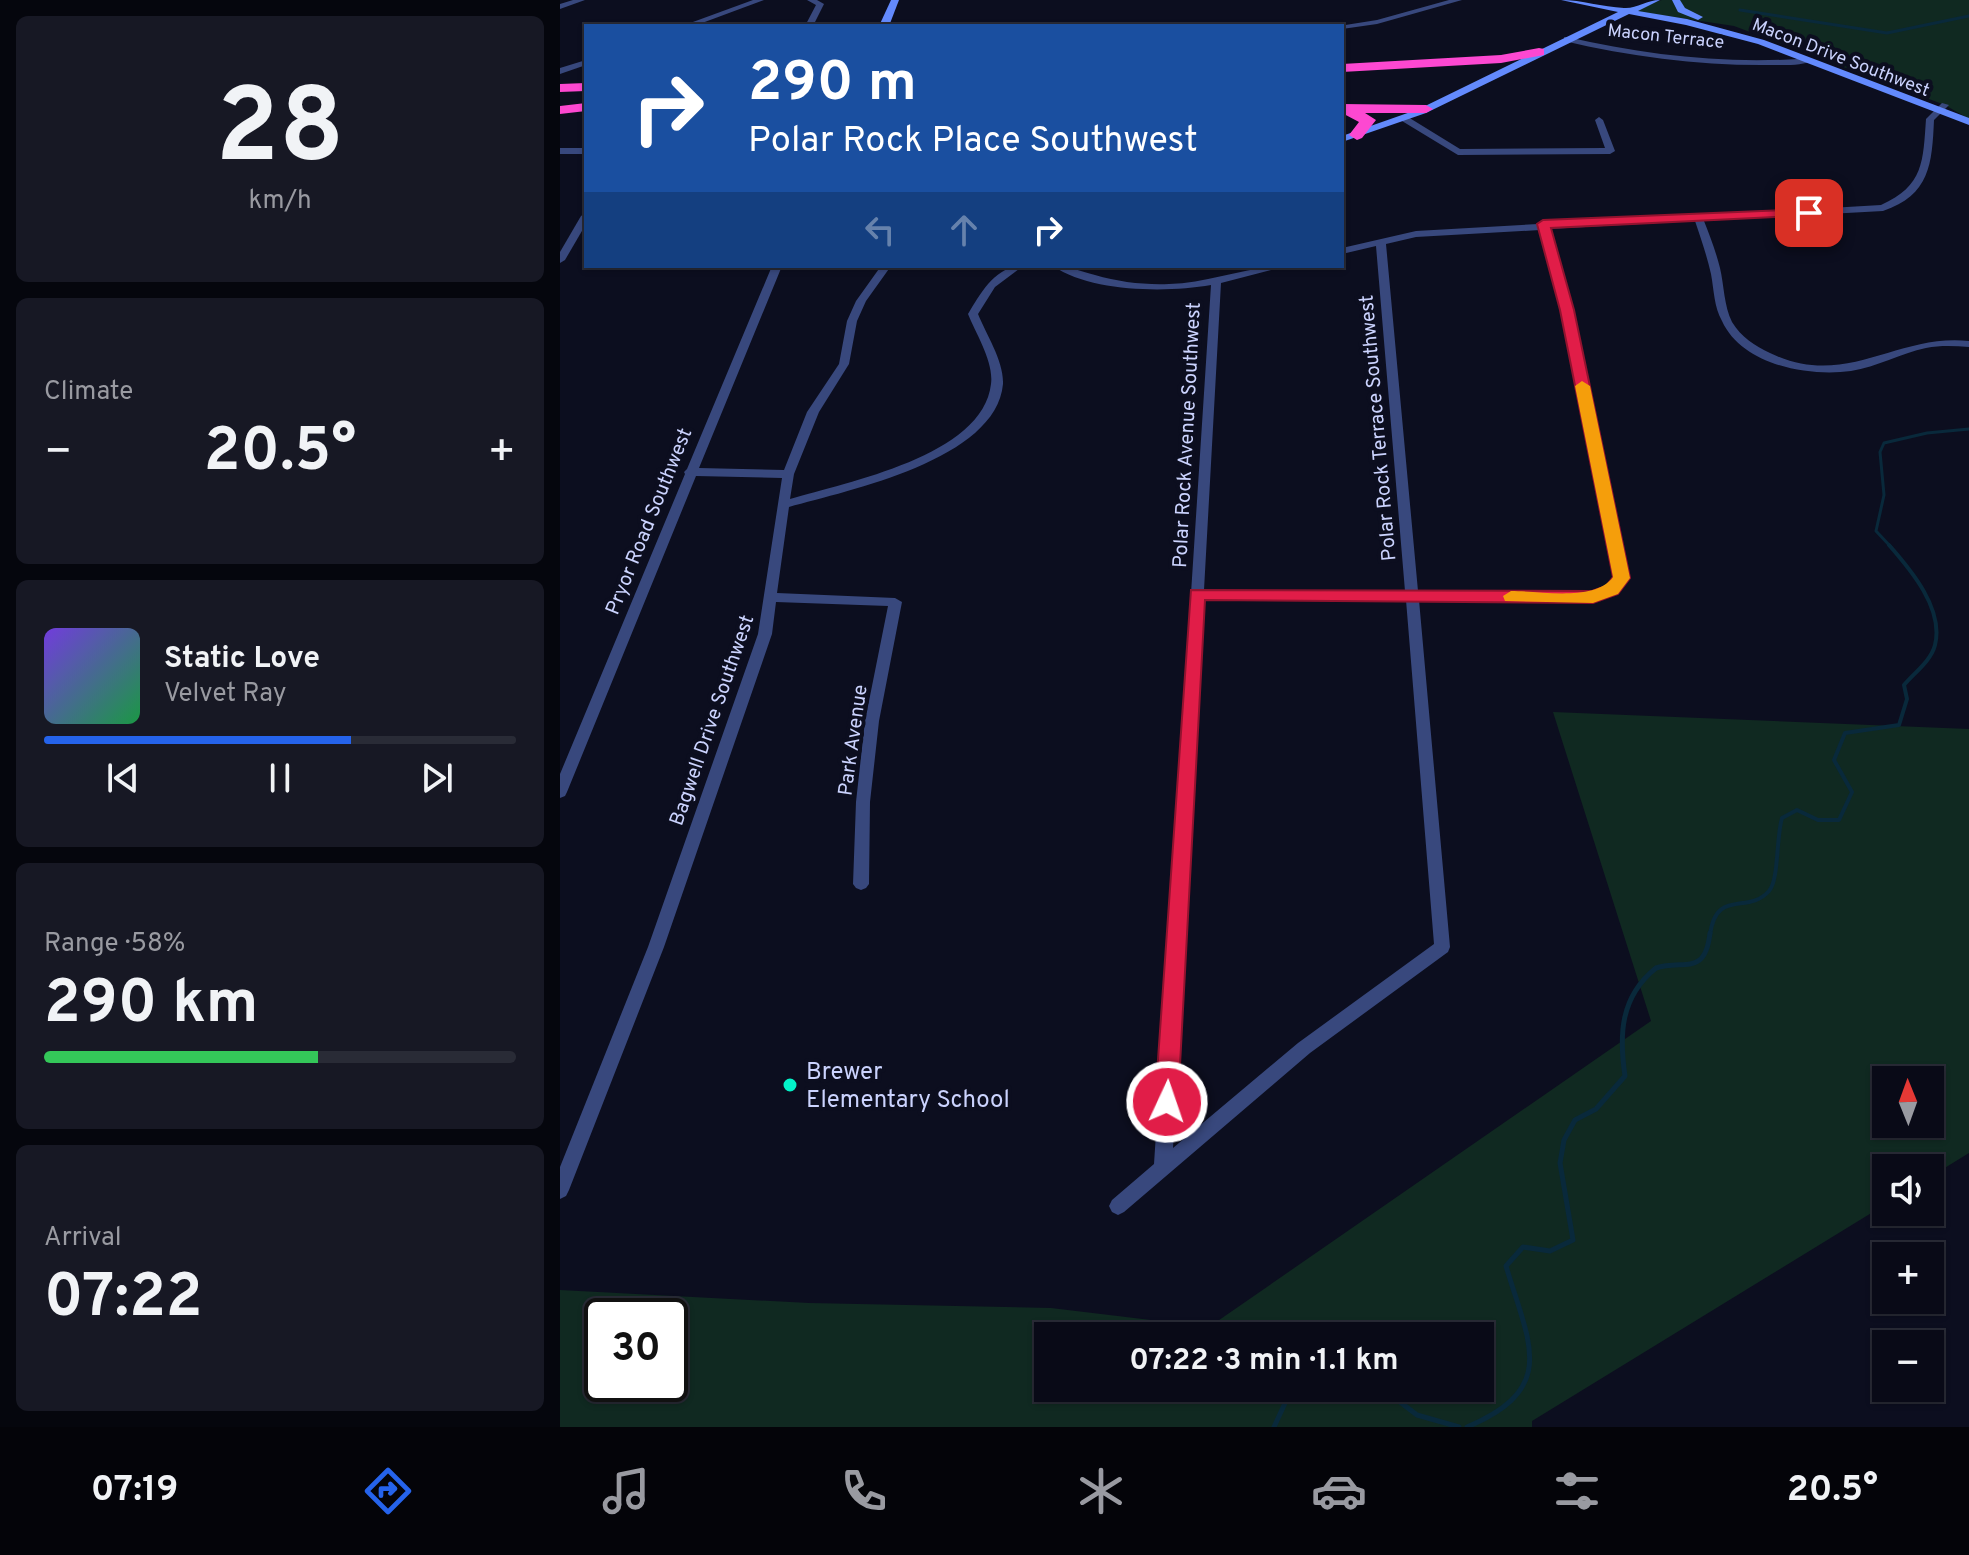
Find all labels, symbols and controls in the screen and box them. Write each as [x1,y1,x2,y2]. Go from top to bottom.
street label: Macon Drive Southwest [1748,14,1932,103]
street label: Macon Terrace [1606,20,1725,55]
text: 290 m [748,50,917,120]
icon: right [616,56,720,160]
text: 28 [215,67,345,199]
text: Polar Rock Place Southwest [748,119,1198,165]
pin [1775,179,1843,247]
text: km/h [248,185,312,218]
icon: arrive [1787,191,1831,235]
icon: left [858,208,902,252]
icon: ahead [942,208,986,252]
icon: right [1026,208,1070,252]
street label: Polar Rock Terrace Southwest [1354,294,1404,562]
street label: Polar Rock Avenue Southwest [1168,301,1208,569]
text: Climate [44,376,133,409]
text: 20.5° [204,416,356,492]
street label: Pryor Road Southwest [600,425,699,619]
text: − [44,426,72,482]
text: + [488,426,516,482]
street label: Bagwell Drive Southwest [665,612,761,829]
text: Static Love [164,641,320,678]
text: Velvet Ray [164,678,287,711]
street label: Park Avenue [833,683,875,798]
icon: previous [101,756,145,800]
icon: pause [258,756,302,800]
icon: next [415,756,459,800]
text: Range · 58% [44,928,185,961]
text: 290 km [44,968,258,1044]
place label: Brewer Elementary School [806,1058,1010,1116]
position arrow [1125,1060,1209,1144]
north arrow [1872,1066,1944,1138]
map controls [1872,1066,1944,1402]
marker: Brewer Elementary School [781,1076,799,1094]
button: sound [1872,1154,1944,1226]
text: Arrival [44,1222,122,1255]
button: + [1872,1242,1944,1314]
text: 07:22 [44,1262,203,1338]
speed limit sign: 30 [584,1298,688,1402]
button: − [1872,1330,1944,1402]
text: 07:22 · 3 min · 1.1 km [1129,1343,1399,1380]
icon: directions [360,1463,416,1519]
icon: music [598,1463,654,1519]
icon: phone [836,1463,892,1519]
icon: climate [1073,1463,1129,1519]
icon: car [1311,1463,1367,1519]
icon: filters [1549,1463,1605,1519]
text: 07:19 [91,1468,178,1514]
text: 20.5° [1787,1468,1878,1514]

